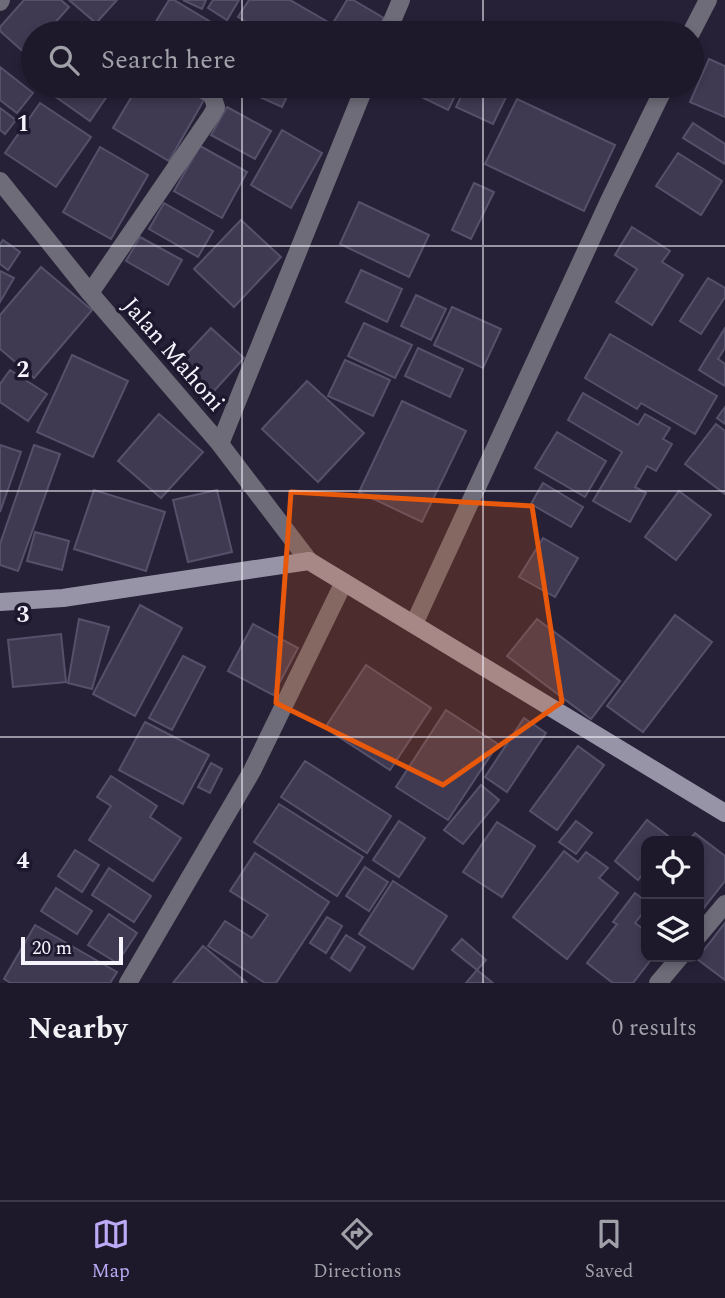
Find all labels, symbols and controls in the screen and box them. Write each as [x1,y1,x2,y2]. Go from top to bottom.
search box [21,21,704,98]
text: Search here [101,40,236,80]
icon: search [45,41,83,79]
text: 1 [17,107,29,142]
street label: Jalan Mahoni [113,289,233,420]
text: 2 [17,353,30,388]
text: 3 [17,598,30,633]
map controls [641,836,704,962]
button: locate [641,836,704,899]
text: 4 [17,844,30,879]
button: layers [641,899,704,962]
scale bar [21,934,122,966]
text: 20 m [32,934,72,963]
text: Nearby [28,1006,127,1052]
text: 0 results [612,1011,697,1046]
tab: Map [92,1215,130,1286]
tab: Directions [313,1215,402,1286]
tab: Saved [585,1215,633,1286]

